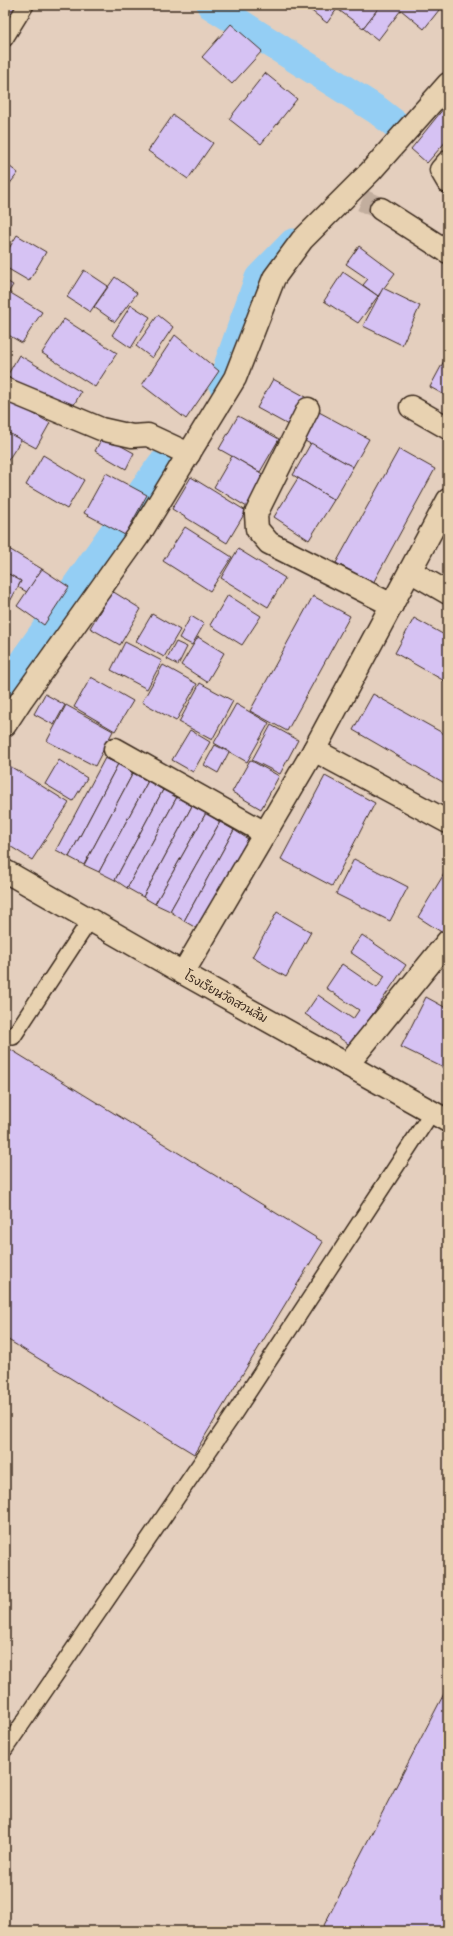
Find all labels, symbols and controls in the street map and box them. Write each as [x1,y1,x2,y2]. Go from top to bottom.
street label: โรงเรียนวัดสวนส้ม [182,967,271,1026]

